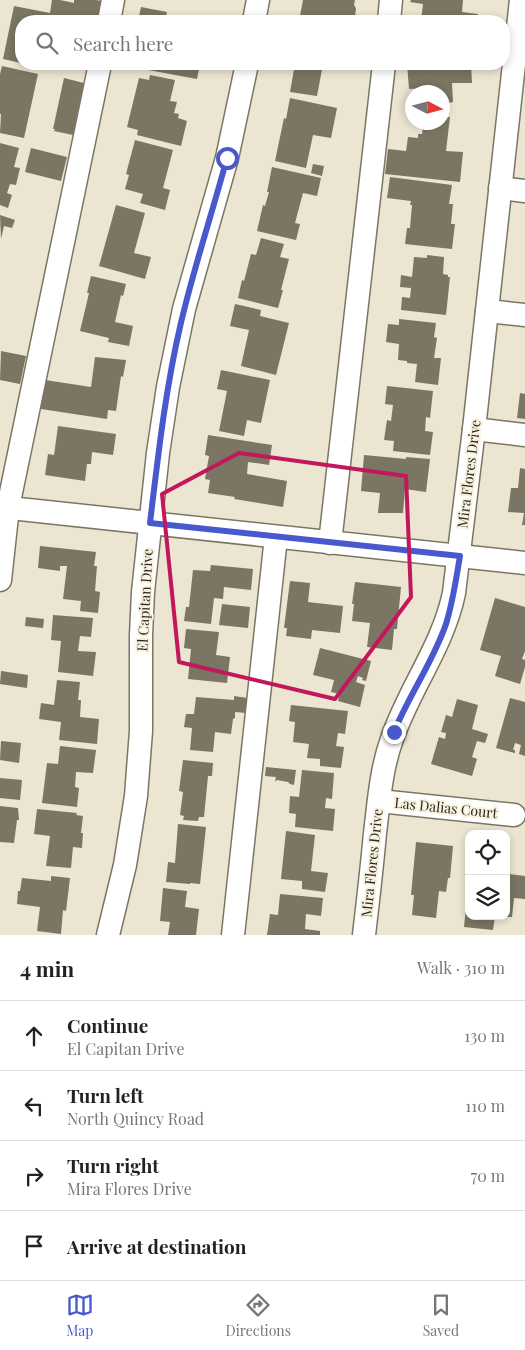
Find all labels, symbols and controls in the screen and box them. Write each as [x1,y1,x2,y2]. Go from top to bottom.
search box [15,15,510,70]
icon: search [33,29,61,57]
text: Search here [73,30,173,56]
north arrow [405,85,450,130]
route start [216,147,239,170]
street label: Mira Flores Drive [452,419,485,529]
street label: El Capitan Drive [132,548,157,652]
route end [383,721,406,744]
street label: Las Dalias Court [394,793,500,822]
street label: Mira Flores Drive [356,808,387,918]
map controls [465,830,510,920]
button: locate [465,830,510,875]
button: layers [465,875,510,920]
text: 4 min [20,954,74,982]
text: Walk · 310 m [417,957,505,978]
text: Continue [67,1012,148,1038]
icon: ahead [20,1022,48,1050]
text: 130 m [464,1025,505,1046]
text: El Capitan Drive [67,1038,185,1059]
text: Turn left [67,1082,144,1108]
icon: left [20,1092,48,1120]
text: 110 m [465,1095,505,1116]
text: North Quincy Road [67,1108,204,1129]
text: Turn right [67,1152,159,1178]
icon: right [20,1162,48,1190]
text: 70 m [471,1165,505,1186]
text: Mira Flores Drive [67,1178,192,1199]
icon: arrive [20,1232,48,1260]
text: Arrive at destination [67,1233,247,1259]
tab: Map [66,1291,94,1340]
tab: Directions [226,1291,291,1340]
tab: Saved [423,1291,459,1340]

